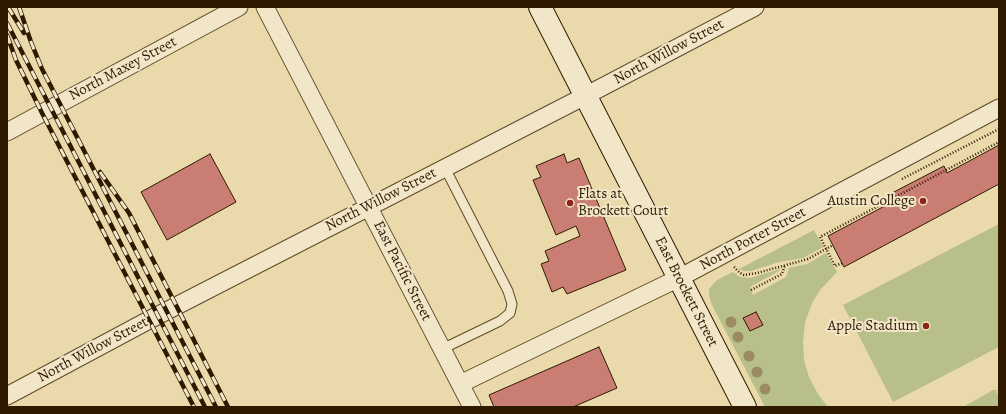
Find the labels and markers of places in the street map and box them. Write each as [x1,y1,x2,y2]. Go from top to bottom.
place label: Flats at Brockett Court [578,185,668,220]
place label: Austin College [827,192,915,210]
marker: Austin College [918,196,928,206]
marker: Flats at Brockett Court [565,198,575,208]
place label: Apple Stadium [828,317,918,335]
marker: Apple Stadium [921,321,931,331]

